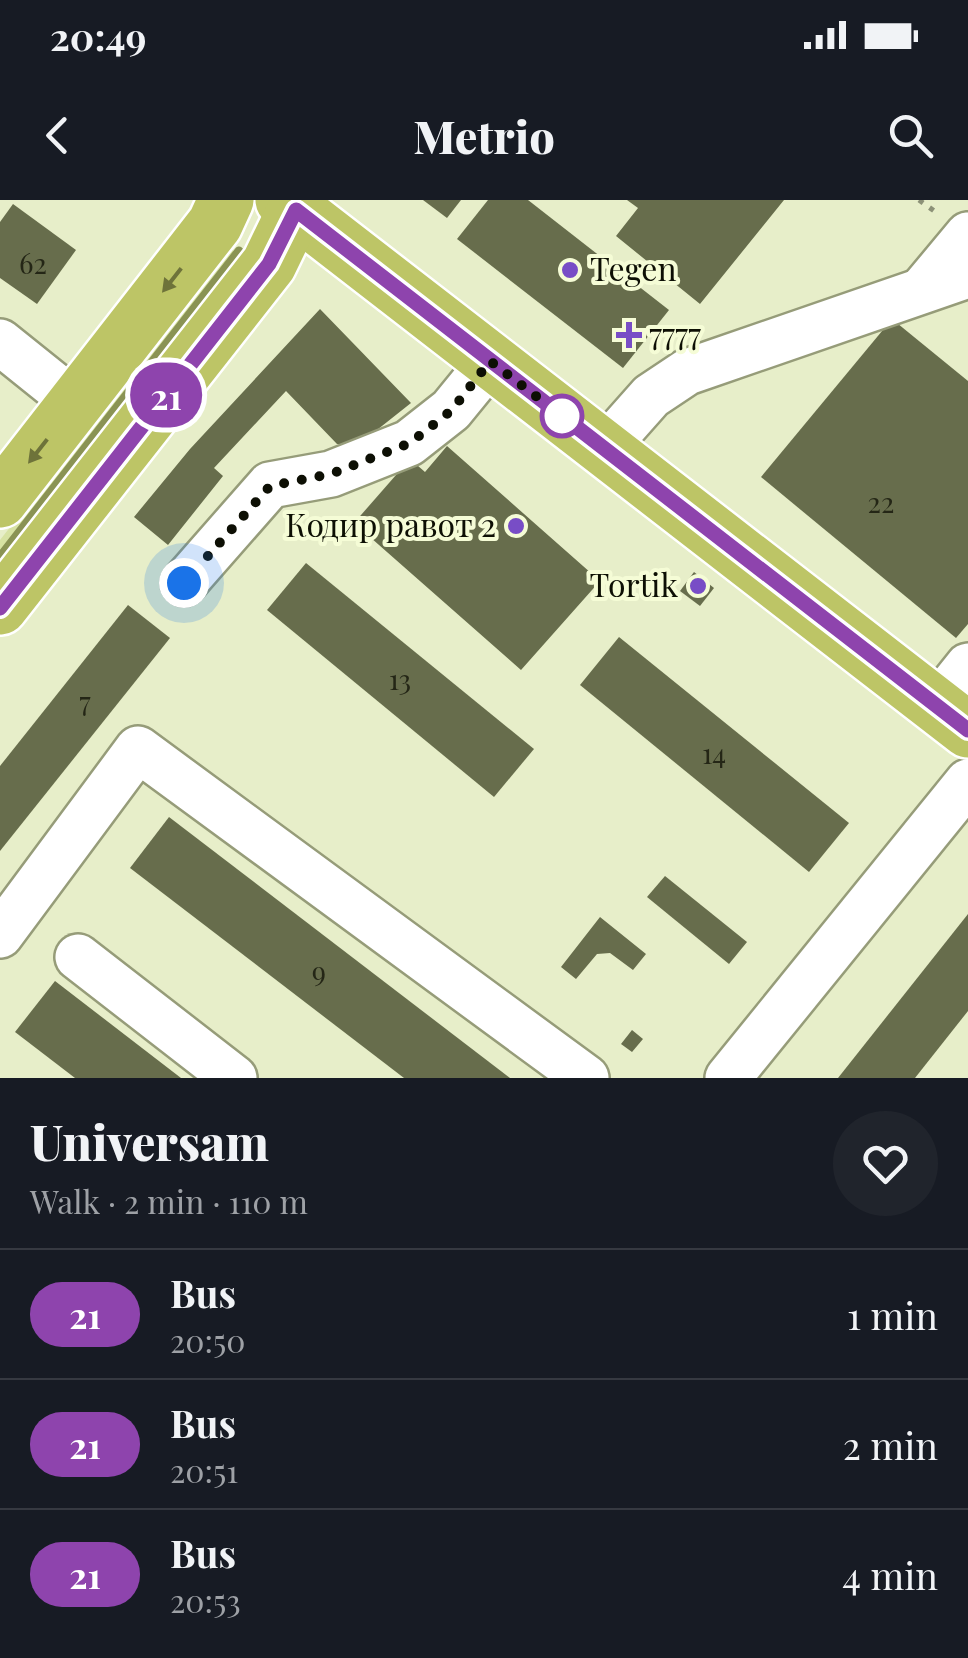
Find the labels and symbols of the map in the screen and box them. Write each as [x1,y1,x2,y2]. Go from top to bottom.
house number: 62 [19,244,47,281]
place label: Tegen [590,246,677,289]
marker: Tegen [559,259,581,281]
one-way arrow [162,267,182,293]
place label: 7777 [649,311,701,354]
marker: 7777 [618,324,640,346]
line badge: 21 [121,362,211,428]
unlabelled marker [541,395,583,437]
one-way arrow [28,438,49,464]
house number: 22 [868,483,894,520]
place label: Кодир равот 2 [285,502,496,545]
marker: Кодир равот 2 [505,515,527,537]
your location [159,558,209,608]
place label: Tortik [589,562,678,605]
marker: Tortik [687,575,709,597]
house number: 13 [389,660,411,697]
house number: 7 [79,682,91,719]
house number: 14 [702,734,726,771]
house number: 9 [312,952,326,989]

